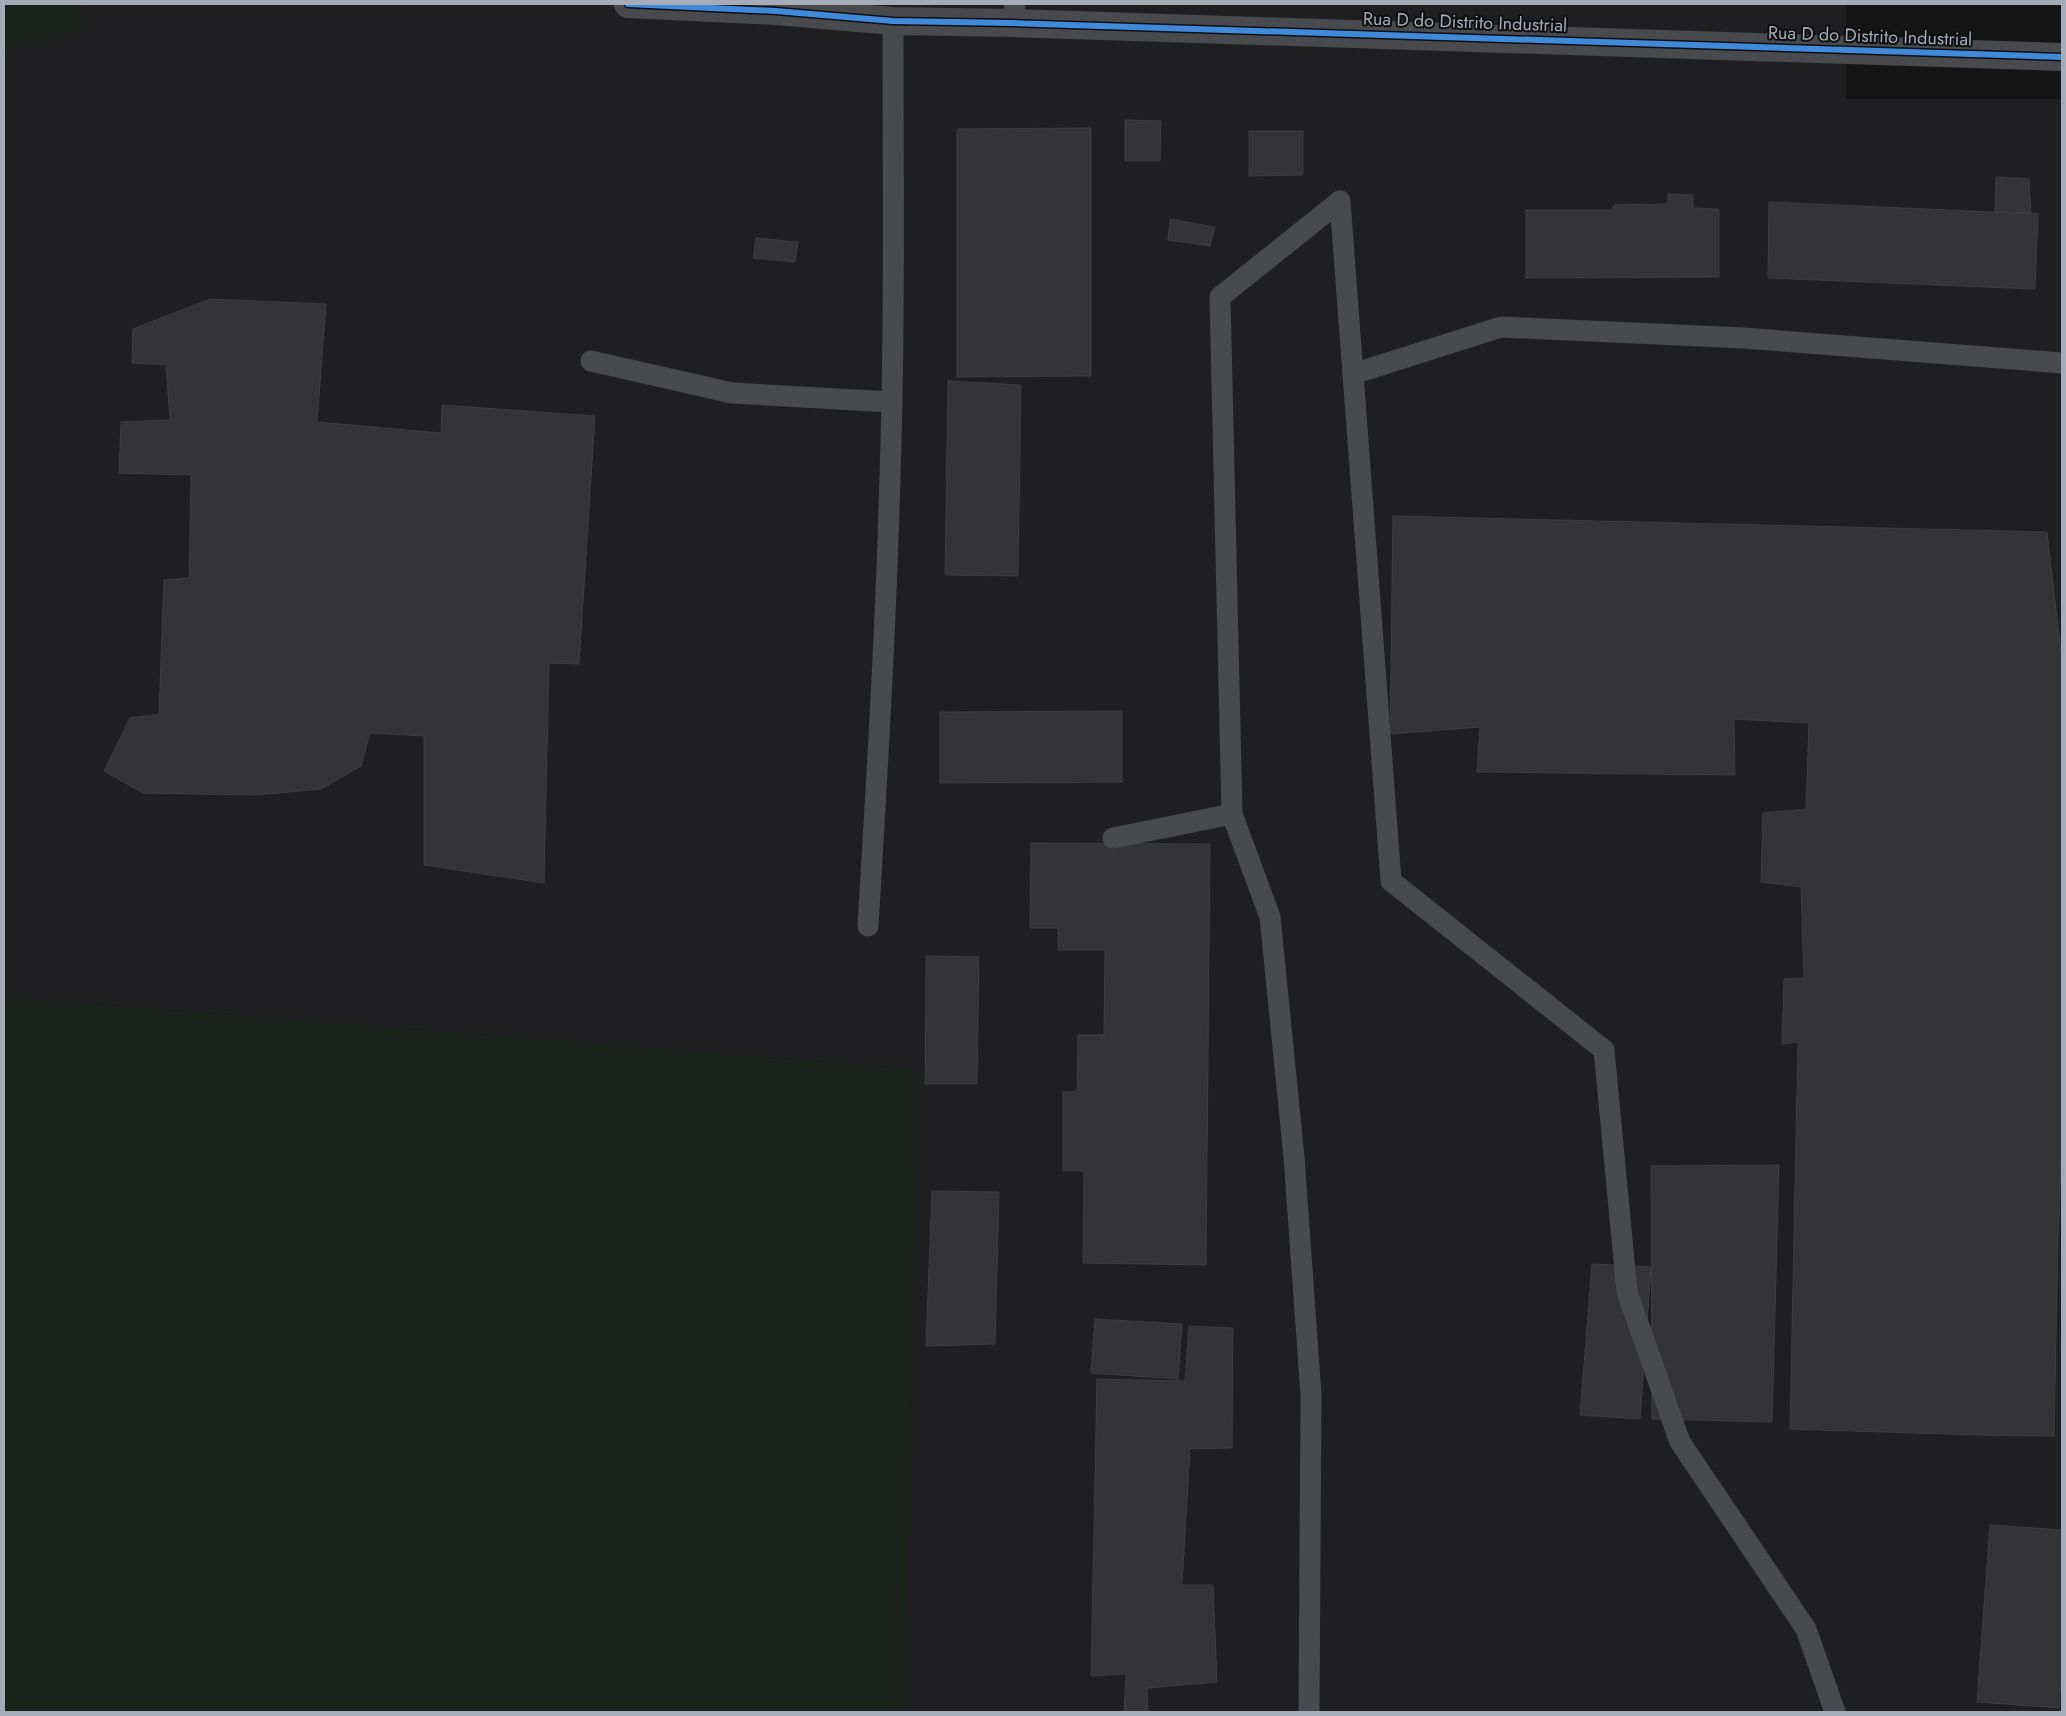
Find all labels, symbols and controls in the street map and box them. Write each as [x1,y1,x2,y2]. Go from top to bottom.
street label: Rua D do Distrito Industrial [1362,5,1568,39]
street label: Rua D do Distrito Industrial [1767,19,1973,53]

